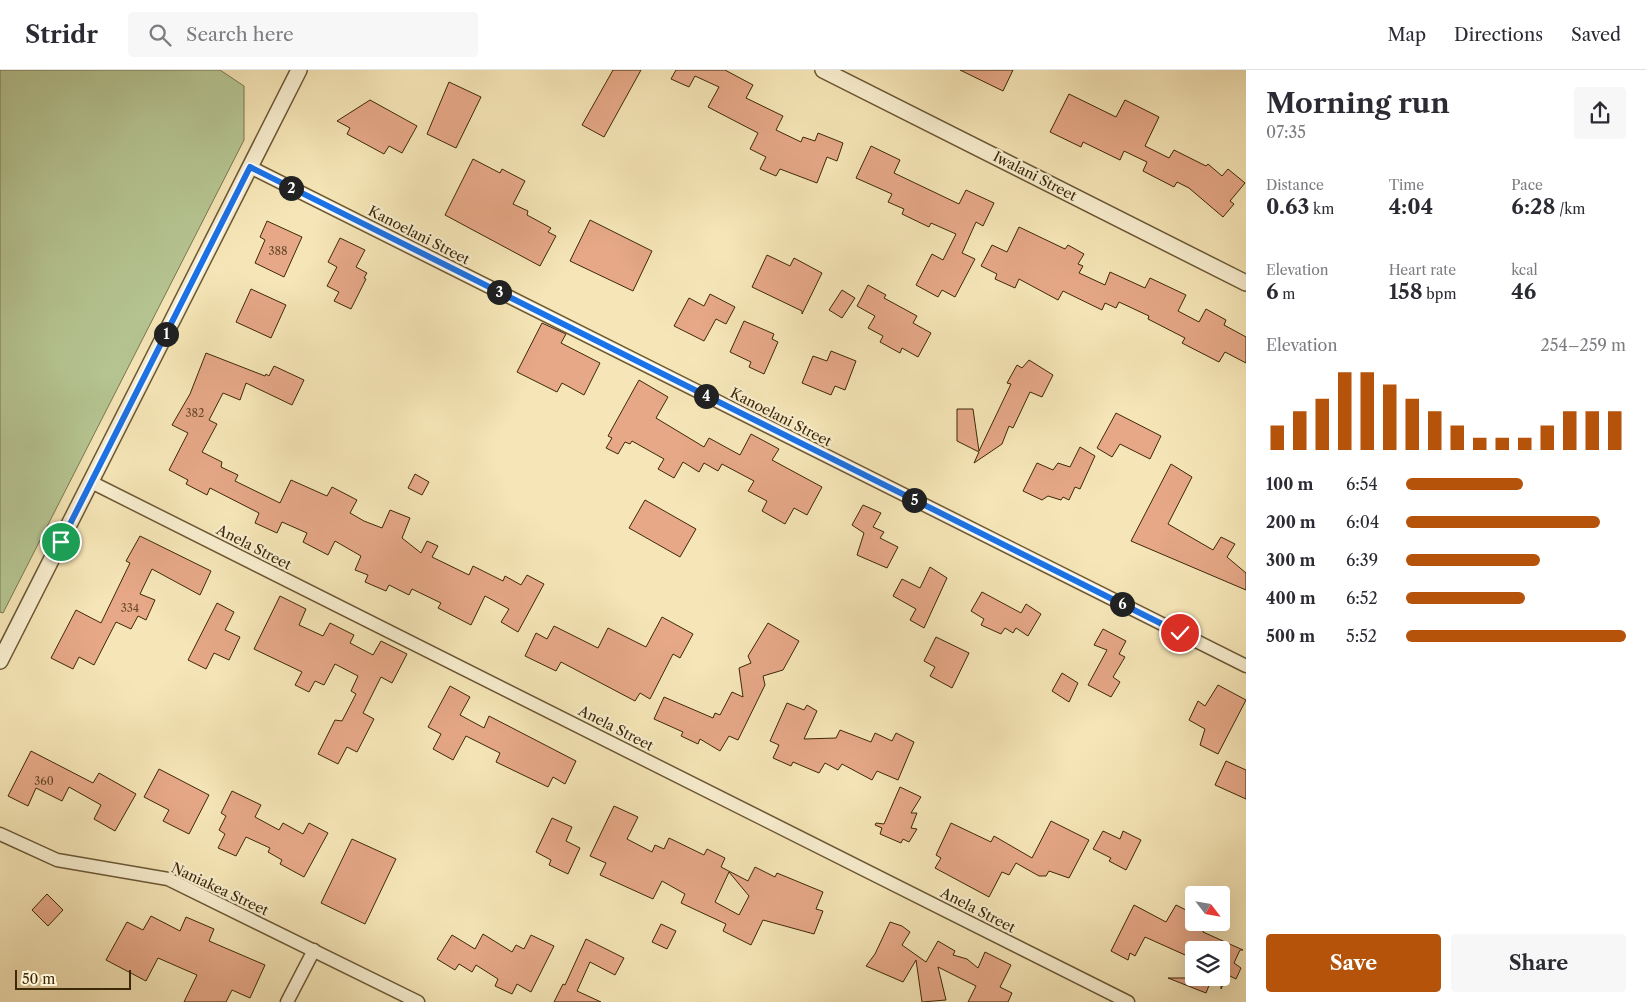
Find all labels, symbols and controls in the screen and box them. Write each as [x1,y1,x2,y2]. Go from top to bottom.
search box [128,12,478,57]
text: Stridr [25,20,98,49]
icon: search [146,21,174,49]
text: Search here [186,23,294,46]
text: Map [1387,24,1426,46]
text: Directions [1454,24,1543,46]
text: Saved [1571,24,1621,46]
text: Morning run [1266,86,1450,120]
button: share [1574,87,1626,139]
text: 07:35 [1266,122,1306,142]
street label: Iwalani Street [990,147,1080,205]
pin: 2 [278,176,304,200]
text: Distance [1266,176,1324,194]
text: Time [1389,176,1424,194]
text: Pace [1511,176,1543,194]
text: 2 [287,179,296,197]
text: 0.63 [1266,194,1309,219]
text: 4:04 [1389,194,1433,219]
text: 6:28 [1511,194,1555,219]
text: km [1309,200,1334,218]
text: /km [1555,200,1585,218]
street label: Kanoelani Street [365,202,473,268]
house number: 388 [268,244,288,258]
text: Elevation [1266,261,1329,279]
text: Heart rate [1389,261,1456,279]
text: kcal [1511,261,1538,279]
text: 6 [1266,279,1279,304]
text: 158 [1389,279,1423,304]
text: 46 [1511,279,1536,304]
pin: 3 [486,280,512,304]
text: 3 [496,283,503,301]
text: m [1279,285,1295,303]
text: bpm [1423,285,1456,303]
pin: 1 [154,322,178,346]
text: 1 [163,325,170,343]
text: Elevation [1266,335,1337,355]
text: 254–259 m [1541,335,1626,355]
pin: 4 [694,384,718,408]
street label: Kanoelani Street [727,384,835,450]
text: 4 [702,387,711,405]
house number: 382 [186,406,204,420]
text: 100 m [1266,474,1313,494]
text: 6:54 [1346,474,1378,494]
pin: 5 [902,488,926,512]
text: 5 [911,491,918,509]
text: 200 m [1266,512,1316,532]
text: 6:04 [1346,512,1379,532]
street label: Anela Street [213,520,295,574]
pin [40,521,82,563]
icon: arrive [47,528,75,556]
text: 300 m [1266,550,1315,570]
text: 6:39 [1346,550,1378,570]
text: 400 m [1266,588,1316,608]
text: 6:52 [1346,588,1378,608]
pin: 6 [1110,592,1134,616]
text: 6 [1118,595,1127,613]
house number: 334 [121,601,139,615]
pin [1159,612,1201,654]
icon: check [1166,619,1194,647]
text: 500 m [1266,626,1315,646]
text: 5:52 [1346,626,1377,646]
street label: Anela Street [575,701,657,755]
house number: 360 [34,774,54,788]
street label: Naniakea Street [169,859,271,919]
street label: Anela Street [937,883,1019,937]
north arrow [1185,886,1230,931]
map controls [1185,886,1230,986]
button: Save [1266,934,1441,992]
button: Share [1451,934,1626,992]
button: layers [1185,941,1230,986]
scale bar [15,967,131,990]
text: 50 m [22,970,55,988]

